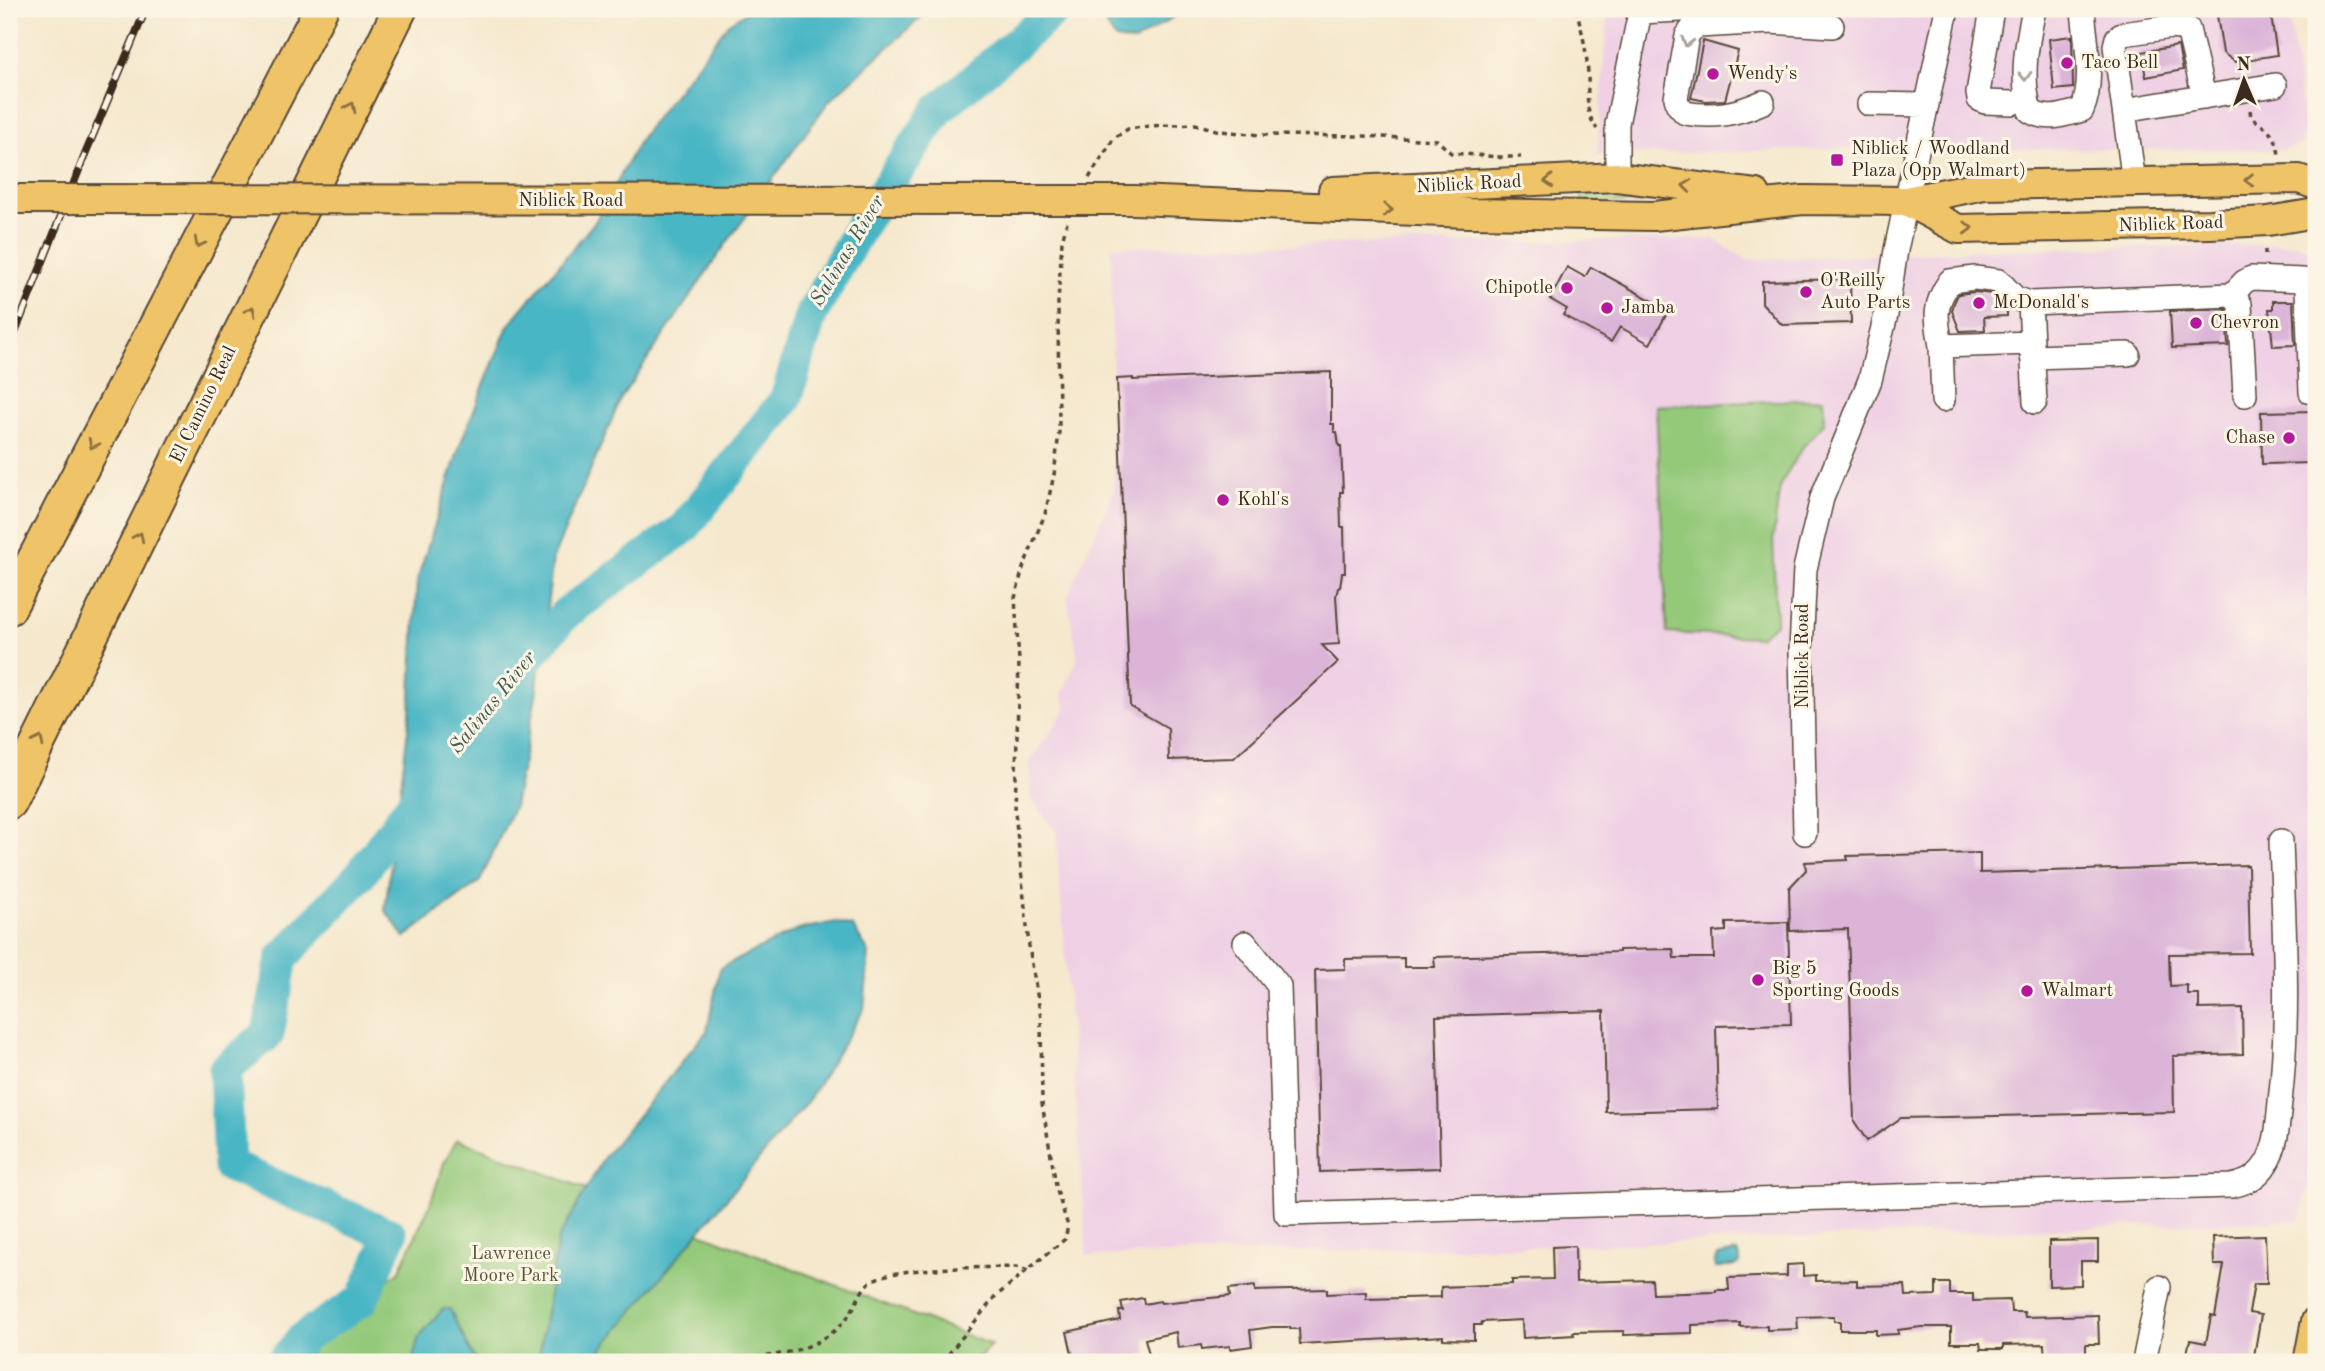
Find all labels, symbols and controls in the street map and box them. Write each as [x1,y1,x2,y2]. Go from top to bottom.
one-way arrow [1681,36,1696,48]
north arrow [2210,46,2280,116]
place label: Taco Bell [2081,54,2158,73]
marker: Taco Bell [2059,55,2075,71]
text: N [2236,56,2252,75]
place label: Wendy's [1727,65,1797,84]
marker: Wendy's [1705,66,1721,82]
one-way arrow [2017,71,2032,82]
one-way arrow [343,102,357,114]
place label: Niblick / Woodland Plaza (Opp Walmart) [1851,140,2026,181]
marker: Niblick / Woodland Plaza (Opp Walmart) [1829,152,1845,168]
one-way arrow [2243,172,2254,188]
street label: Niblick Road [1416,173,1522,197]
one-way arrow [1543,173,1554,188]
one-way arrow [1681,178,1692,193]
water label: Salinas River [807,191,890,310]
street label: Niblick Road [518,192,624,211]
one-way arrow [1383,202,1394,218]
street label: Niblick Road [2118,214,2224,236]
one-way arrow [1963,221,1974,236]
one-way arrow [194,236,207,248]
place label: O'Reilly Auto Parts [1820,272,1910,313]
place label: Chipotle [1485,279,1553,298]
marker: Chipotle [1559,280,1575,296]
marker: O'Reilly Auto Parts [1798,284,1814,300]
place label: McDonald's [1993,294,2089,313]
marker: McDonald's [1971,295,1987,311]
place label: Jamba [1621,299,1675,318]
marker: Jamba [1599,300,1615,316]
one-way arrow [242,306,256,318]
place label: Chevron [2210,314,2279,333]
marker: Chevron [2188,315,2204,331]
street label: El Camino Real [167,343,241,467]
place label: Chase [2226,429,2275,448]
marker: Chase [2281,430,2297,446]
one-way arrow [88,437,101,450]
place label: Kohl's [1237,491,1289,510]
marker: Kohl's [1215,492,1231,508]
one-way arrow [131,532,145,544]
street label: Niblick Road [1794,603,1813,709]
water label: Salinas River [445,647,541,758]
one-way arrow [31,736,45,748]
place label: Big 5 Sporting Goods [1772,960,1899,1001]
marker: Big 5 Sporting Goods [1750,972,1766,988]
place label: Walmart [2041,982,2113,1001]
marker: Walmart [2019,983,2035,999]
park label: Lawrence Moore Park [463,1245,559,1286]

